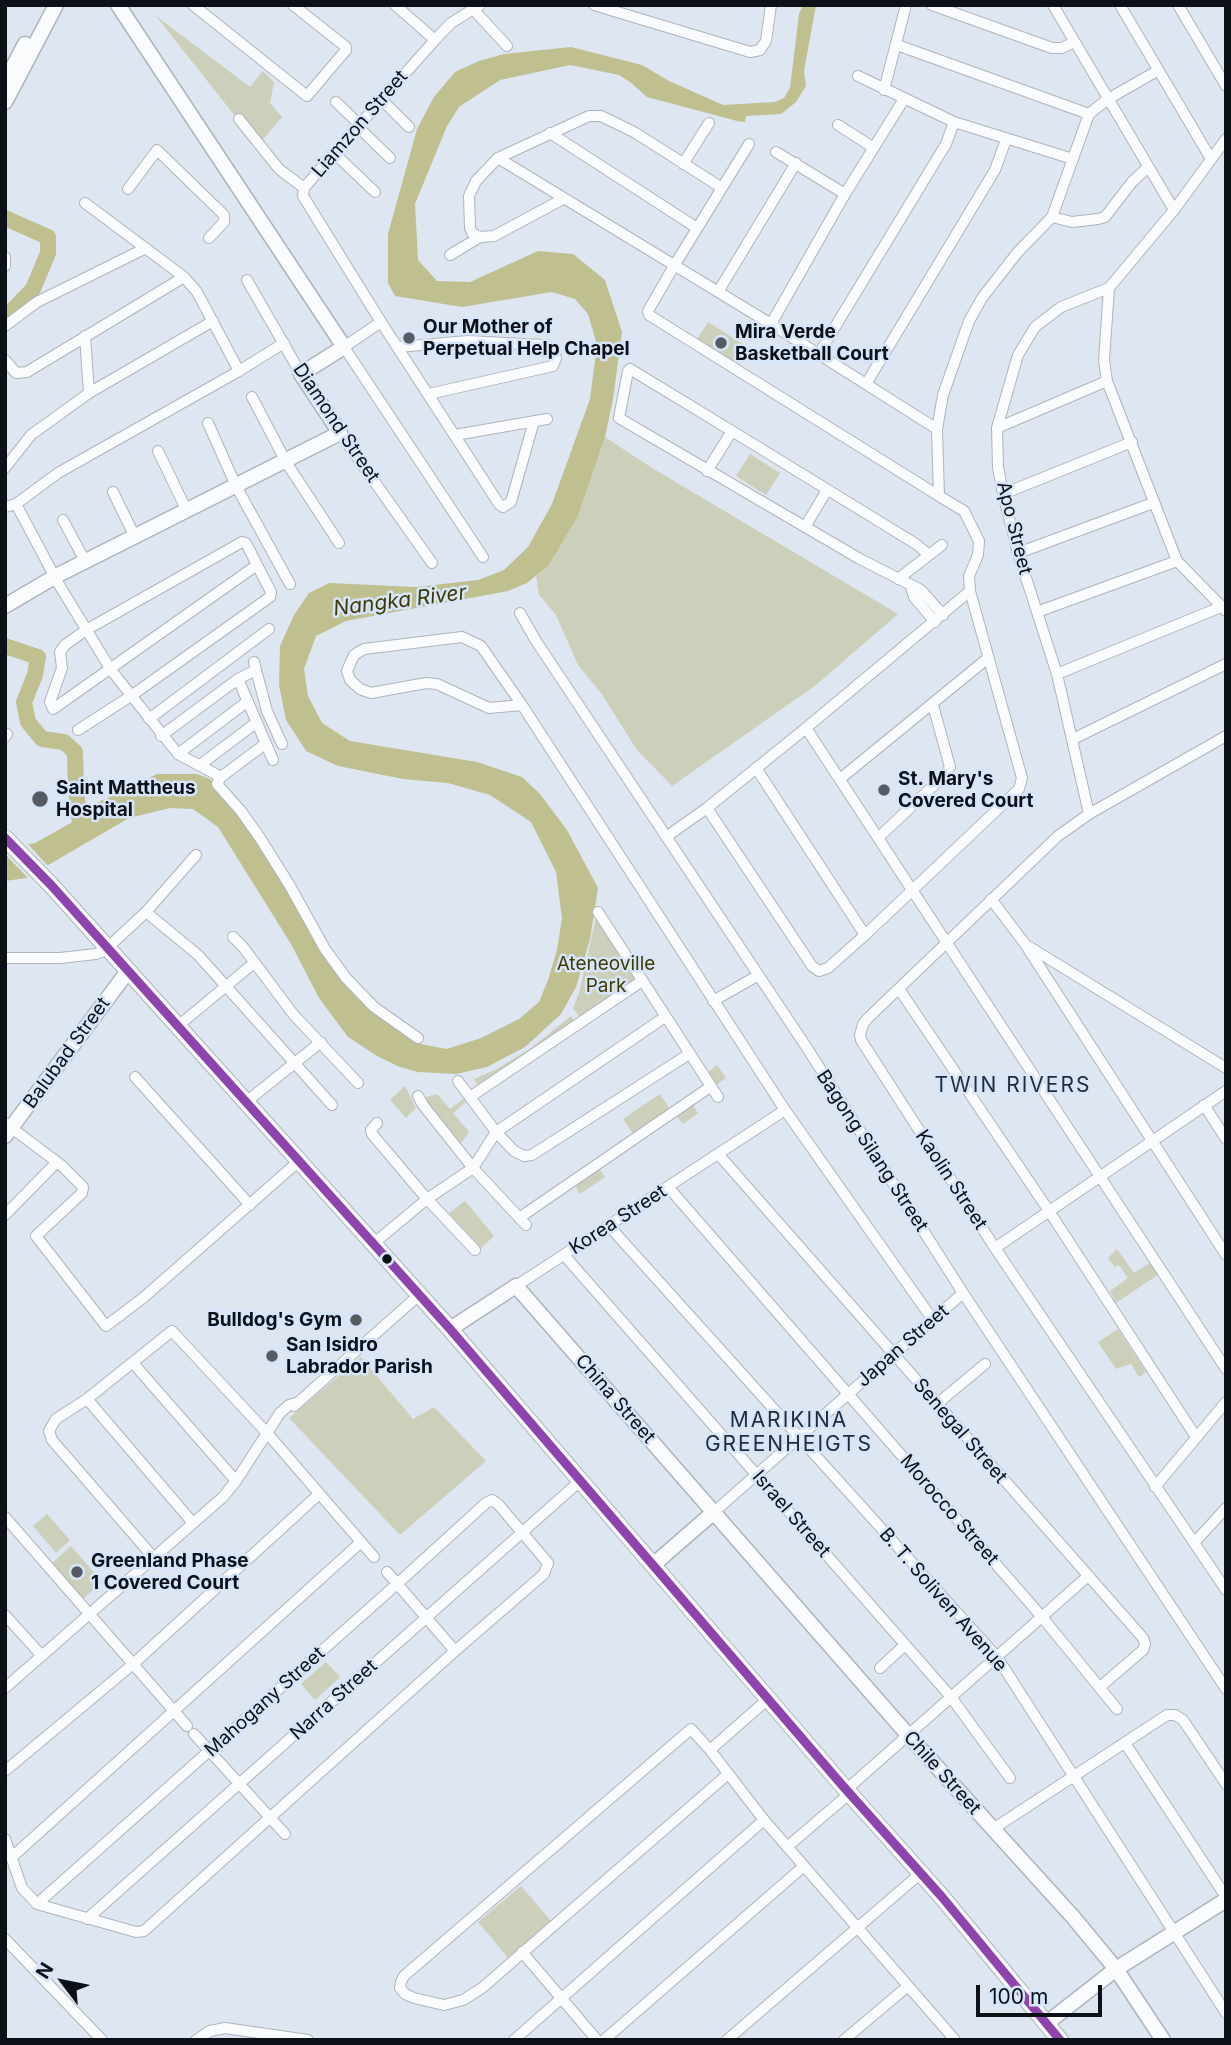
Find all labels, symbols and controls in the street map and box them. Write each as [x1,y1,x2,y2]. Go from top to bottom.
street label: Liamzon Street [307,66,413,182]
place label: Our Mother of Perpetual Help Chapel [423,316,630,360]
place label: Mira Verde Basketball Court [735,321,889,365]
marker: Our Mother of Perpetual Help Chapel [401,330,417,346]
marker: Mira Verde Basketball Court [713,335,729,351]
street label: Diamond Street [288,359,384,487]
street label: Apo Street [991,479,1037,577]
water label: Nangka River [332,580,468,622]
place label: St. Mary's Covered Court [898,768,1033,812]
place label: Saint Mattheus Hospital [56,777,196,821]
marker: St. Mary's Covered Court [876,782,892,798]
marker: Saint Mattheus Hospital [30,789,50,809]
park label: Ateneoville Park [557,953,655,997]
street label: Balubad Street [19,993,115,1113]
street label: Bagong Silang Street [811,1066,933,1236]
district label: TWIN RIVERS [936,1073,1090,1099]
street label: Kaolin Street [910,1126,992,1234]
street label: Korea Street [565,1180,671,1260]
unlabelled marker [380,1252,394,1266]
street label: Japan Street [852,1300,954,1392]
place label: Bulldog's Gym [207,1309,342,1331]
marker: Bulldog's Gym [348,1312,364,1328]
place label: San Isidro Labrador Parish [286,1334,433,1378]
marker: San Isidro Labrador Parish [264,1348,280,1364]
street label: China Street [570,1350,660,1448]
street label: Senegal Street [908,1374,1012,1488]
district label: MARIKINA GREENHEIGTS [706,1408,872,1458]
street label: Morocco Street [895,1450,1003,1570]
street label: Israel Street [747,1466,835,1562]
street label: B. T. Soliven Avenue [874,1523,1012,1677]
place label: Greenland Phase 1 Covered Court [91,1550,249,1594]
marker: Greenland Phase 1 Covered Court [69,1564,85,1580]
street label: Mahogany Street [200,1642,330,1762]
street label: Narra Street [286,1655,382,1745]
street label: Chile Street [899,1727,985,1819]
north arrow [28,1947,98,2017]
text: N [31,1958,58,1983]
scale bar [979,1972,1105,2016]
text: 100 m [989,1984,1048,2009]

